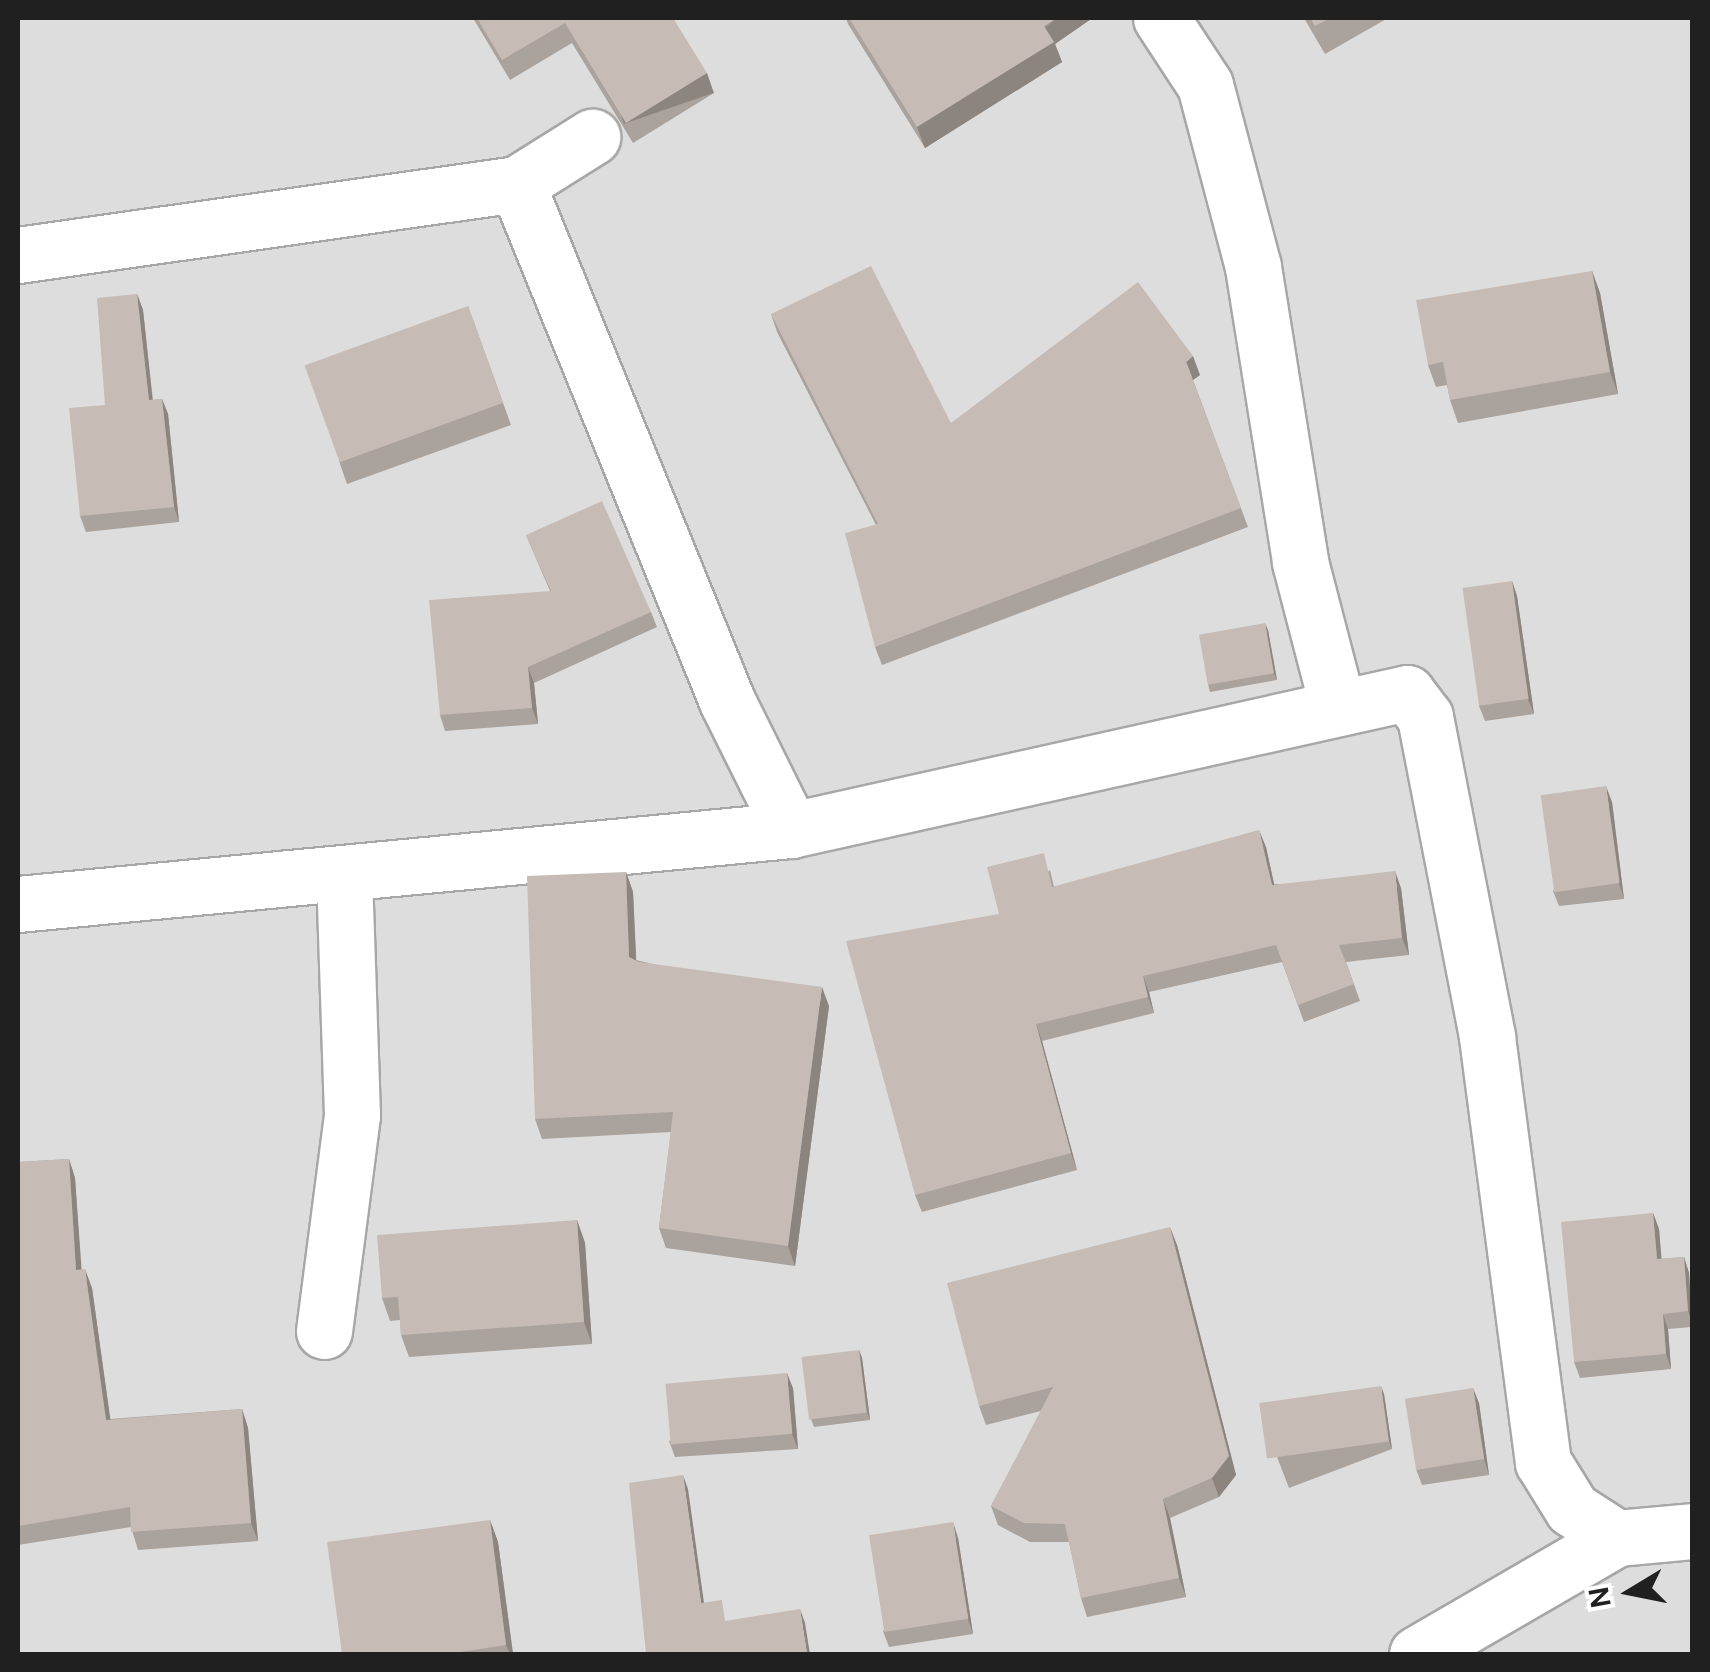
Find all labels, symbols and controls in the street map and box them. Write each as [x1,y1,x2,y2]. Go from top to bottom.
north arrow [1580,1542,1680,1642]
text: N [1580,1584,1620,1611]

